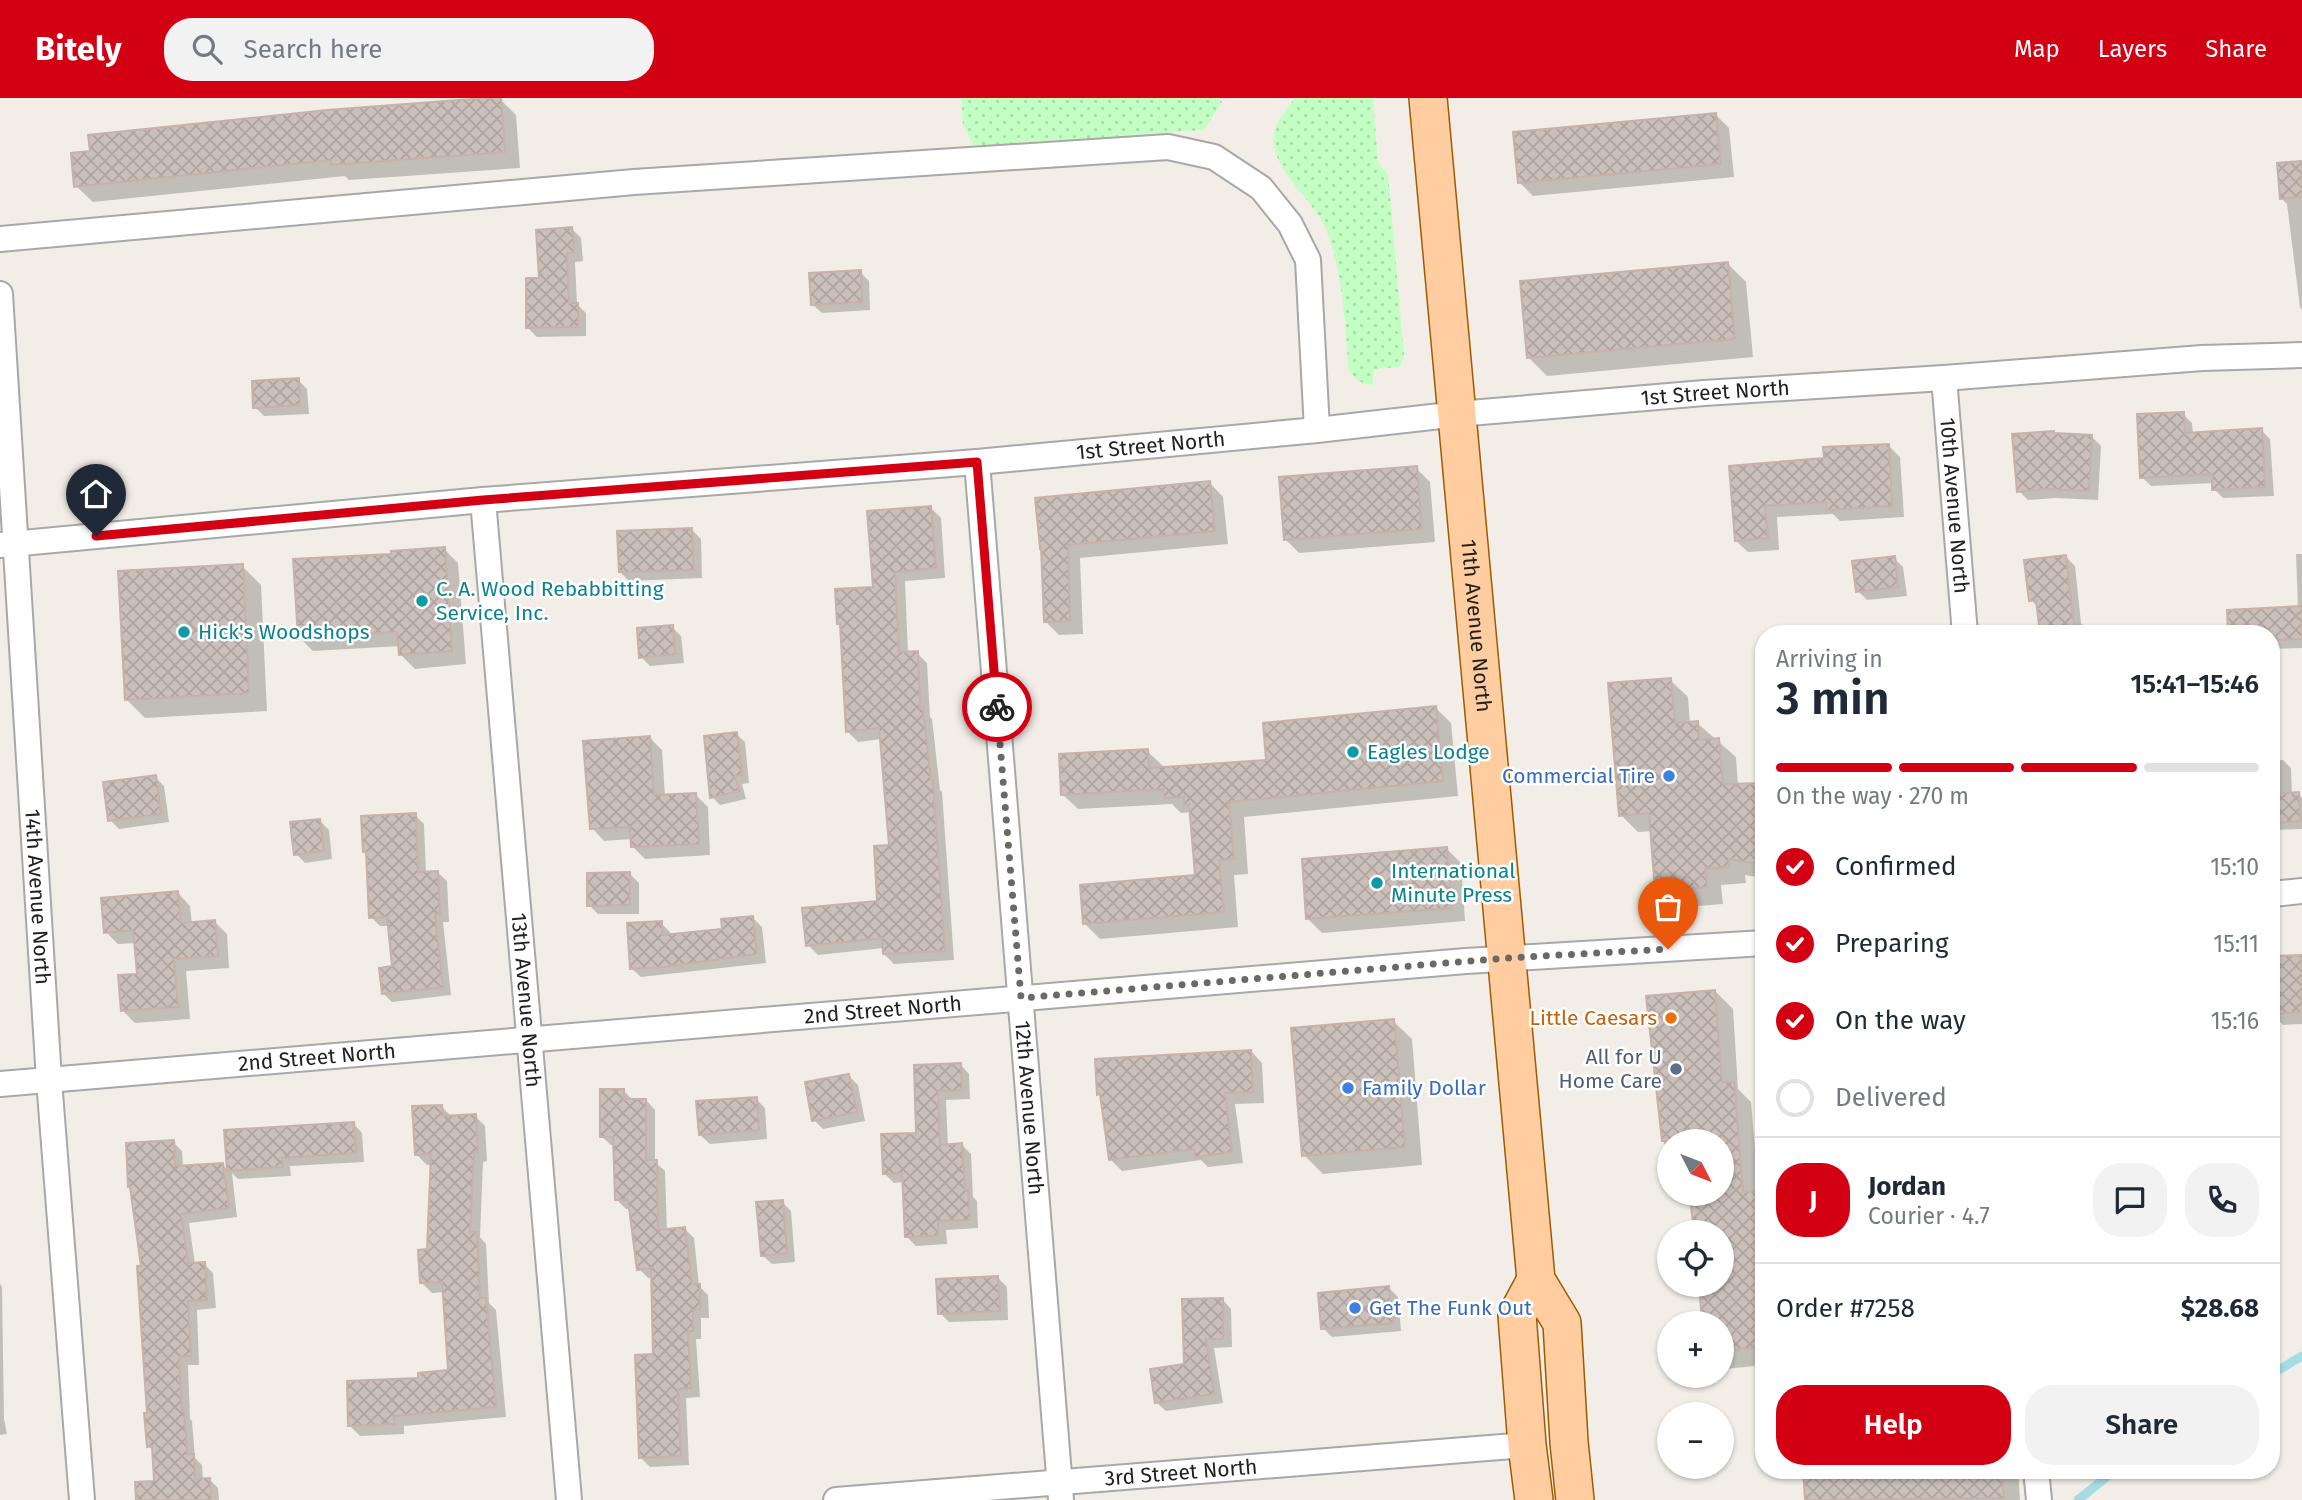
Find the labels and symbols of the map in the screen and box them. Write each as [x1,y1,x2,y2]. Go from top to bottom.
street label: 1st Street North [1640,375,1790,411]
street label: 10th Avenue North [1934,417,1975,594]
street label: 1st Street North [1075,426,1226,466]
pin [66,464,126,536]
street label: 11th Avenue North [1455,538,1497,713]
place label: C. A. Wood Rebabbitting Service, Inc. [436,576,664,626]
marker: C. A. Wood Rebabbitting Service, Inc. [414,593,430,609]
place label: Hick's Woodshops [198,619,370,645]
marker: Hick's Woodshops [176,624,192,640]
courier [962,672,1032,742]
place label: Eagles Lodge [1367,739,1490,765]
marker: Eagles Lodge [1345,744,1361,760]
place label: Commercial Tire [1502,763,1655,789]
marker: Commercial Tire [1661,768,1677,784]
street label: 14th Avenue North [19,808,56,985]
place label: International Minute Press [1391,858,1516,908]
marker: International Minute Press [1369,875,1385,891]
pin [1638,877,1698,949]
street label: 13th Avenue North [506,912,546,1088]
street label: 2nd Street North [803,990,963,1029]
place label: Little Caesars [1530,1005,1657,1031]
marker: Little Caesars [1663,1010,1679,1026]
street label: 12th Avenue North [1009,1020,1049,1196]
street label: 2nd Street North [237,1038,397,1077]
place label: All for U Home Care [1559,1044,1662,1094]
marker: All for U Home Care [1668,1061,1684,1077]
place label: Family Dollar [1362,1075,1486,1101]
marker: Family Dollar [1340,1080,1356,1096]
north arrow [1657,1129,1734,1206]
place label: Get The Funk Out [1369,1295,1532,1321]
marker: Get The Funk Out [1347,1300,1363,1316]
street label: 3rd Street North [1103,1454,1258,1492]

